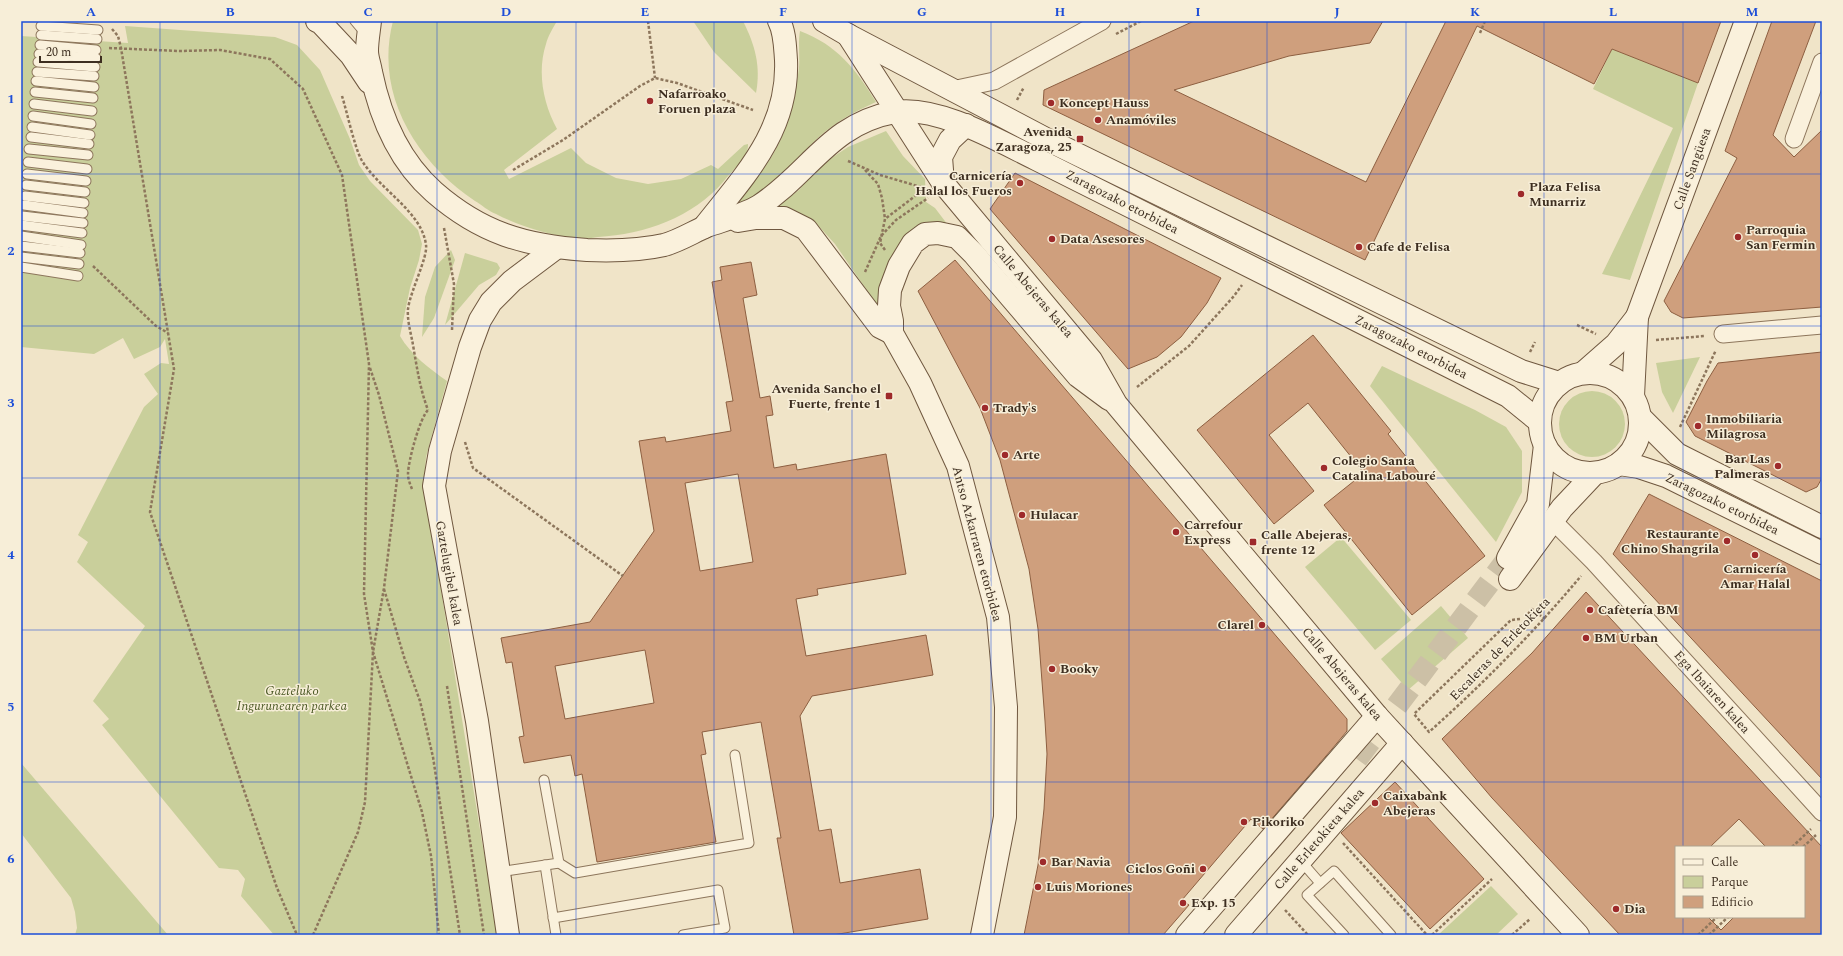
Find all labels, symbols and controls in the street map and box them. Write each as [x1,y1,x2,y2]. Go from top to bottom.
text: A [86,2,96,22]
text: B [225,2,235,22]
text: C [363,2,373,22]
text: D [501,2,511,22]
text: E [641,2,650,22]
text: F [779,2,787,22]
text: G [917,2,927,22]
text: H [1055,2,1066,22]
text: I [1195,2,1201,22]
text: J [1334,2,1340,22]
text: K [1470,2,1480,22]
text: L [1609,2,1617,22]
text: M [1746,2,1759,22]
scale bar [40,38,101,64]
text: 20 m [46,43,71,62]
place label: Nafarroako Foruen plaza [658,84,736,119]
text: 1 [7,89,15,109]
place label: Koncept Hauss [1059,93,1149,113]
marker: Nafarroako Foruen plaza [645,96,655,106]
marker: Koncept Hauss [1046,98,1056,108]
place label: Anamóviles [1106,110,1177,130]
marker: Anamóviles [1093,115,1103,125]
place label: Avenida Zaragoza, 25 [995,122,1072,157]
street label: Calle Sangüesa [1668,124,1716,213]
marker: Avenida Zaragoza, 25 [1075,134,1085,144]
street label: Zaragozako etorbidea [1062,165,1183,239]
place label: Carnicería Halal los Fueros [915,166,1012,201]
place label: Plaza Felisa Munarriz [1529,177,1601,212]
marker: Carnicería Halal los Fueros [1015,178,1025,188]
marker: Plaza Felisa Munarriz [1516,189,1526,199]
place label: Parroquia San Fermin [1746,220,1816,255]
place label: Data Asesores [1060,229,1145,249]
marker: Parroquia San Fermin [1733,232,1743,242]
marker: Data Asesores [1047,234,1057,244]
place label: Cafe de Felisa [1367,237,1450,257]
street label: Calle Abejeras kalea [988,240,1079,343]
text: 2 [7,241,15,261]
marker: Cafe de Felisa [1354,242,1364,252]
street label: Zaragozako etorbidea [1351,310,1472,384]
place label: Avenida Sancho el Fuerte, frente 1 [771,379,881,414]
marker: Avenida Sancho el Fuerte, frente 1 [884,391,894,401]
text: 3 [7,393,15,413]
place label: Trady's [993,398,1037,418]
marker: Trady's [980,403,990,413]
place label: Inmobiliaria Milagrosa [1706,409,1782,444]
marker: Inmobiliaria Milagrosa [1693,421,1703,431]
place label: Arte [1013,445,1040,465]
place label: Bar Las Palmeras [1714,449,1770,484]
marker: Arte [1000,450,1010,460]
place label: Colegio Santa Catalina Labouré [1332,451,1436,486]
marker: Bar Las Palmeras [1773,461,1783,471]
marker: Colegio Santa Catalina Labouré [1319,463,1329,473]
street label: Antso Azkarraren etorbidea [947,464,1008,625]
street label: Zaragozako etorbidea [1662,468,1783,541]
place label: Hulacar [1030,505,1078,525]
marker: Hulacar [1017,510,1027,520]
place label: Carrefour Express [1184,515,1243,550]
street label: Gaztelugibel kalea [430,519,468,628]
place label: Restaurante Chino Shangrila [1621,524,1719,559]
place label: Calle Abejeras, frente 12 [1261,525,1351,560]
marker: Carrefour Express [1171,527,1181,537]
marker: Restaurante Chino Shangrila [1722,536,1732,546]
marker: Calle Abejeras, frente 12 [1248,537,1258,547]
text: 4 [7,545,15,565]
marker: Carnicería Amar Halal [1750,550,1760,560]
place label: Carnicería Amar Halal [1720,559,1790,594]
street label: Escaleras de Erletokieta [1445,592,1555,705]
place label: Cafetería BM [1598,600,1678,620]
marker: Cafetería BM [1585,605,1595,615]
place label: Clarel [1218,615,1254,635]
marker: Clarel [1257,620,1267,630]
street label: Calle Abejeras kalea [1297,623,1388,726]
place label: BM Urban [1594,628,1658,648]
marker: BM Urban [1581,633,1591,643]
street label: Ega Ibaiaren kalea [1669,646,1755,739]
place label: Booky [1060,659,1099,679]
marker: Booky [1047,664,1057,674]
park label: Gazteluko Ingurunearen parkea [237,681,348,716]
text: 5 [7,697,15,717]
street label: Calle Erletokieta kalea [1269,783,1370,895]
place label: Caixabank Abejeras [1383,786,1447,821]
marker: Caixabank Abejeras [1370,798,1380,808]
place label: Pikoriko [1252,812,1304,832]
marker: Pikoriko [1239,817,1249,827]
legend [1675,846,1805,918]
text: 6 [7,849,15,869]
place label: Bar Navia [1051,852,1111,872]
text: Calle [1711,853,1739,872]
marker: Bar Navia [1038,857,1048,867]
place label: Ciclos Goñi [1126,859,1195,879]
marker: Ciclos Goñi [1198,864,1208,874]
text: Parque [1711,873,1748,892]
place label: Luis Moriones [1046,877,1133,897]
marker: Luis Moriones [1033,882,1043,892]
place label: Exp. 15 [1191,893,1236,913]
text: Edificio [1711,893,1753,912]
marker: Exp. 15 [1178,898,1188,908]
place label: Dia [1624,899,1646,919]
marker: Dia [1611,904,1621,914]

